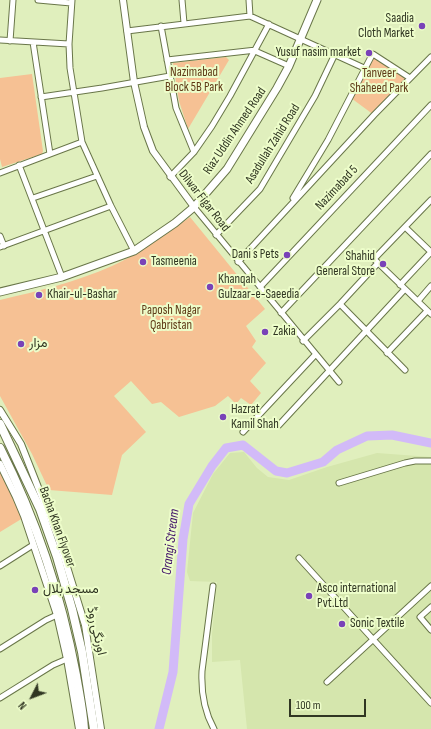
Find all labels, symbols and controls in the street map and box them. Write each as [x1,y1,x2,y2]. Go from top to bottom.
place label: Saadia Cloth Market [358,11,414,42]
marker: Saadia Cloth Market [417,21,427,31]
place label: Yusuf nasim market [276,45,361,61]
marker: Yusuf nasim market [364,48,374,58]
park label: Nazimabad Block 5B Park [165,65,223,96]
park label: Tanveer Shaheed Park [350,66,408,97]
street label: Riaz Uddin Ahmed Road [200,85,270,177]
street label: Asadullah Zahid Road [242,101,304,187]
street label: Nazimabad 5 [312,163,362,213]
street label: Dilwar Figar Road [175,167,233,235]
place label: Dani s Pets [232,247,279,263]
place label: Shahid General Store [316,249,375,280]
marker: Dani s Pets [282,250,292,260]
place label: Tasmeenia [151,254,197,270]
marker: Tasmeenia [138,257,148,267]
marker: Shahid General Store [378,259,388,269]
place label: Khanqah Gulzaar-e-Saeedia [218,272,299,303]
marker: Khanqah Gulzaar-e-Saeedia [205,282,215,292]
place label: Khair-ul-Bashar [47,287,117,303]
marker: Khair-ul-Bashar [34,290,44,300]
park label: Paposh Nagar Qabristan [142,303,200,334]
place label: Zakia [273,324,296,340]
marker: Zakia [260,327,270,337]
place label: مزار [29,336,48,352]
marker: مزار [16,339,26,349]
place label: Hazrat Kamil Shah [231,402,279,433]
marker: Hazrat Kamil Shah [218,412,228,422]
street label: Bacha Khan Flyover [35,485,79,569]
water label: Orangi Stream [159,508,183,576]
place label: Asco international Pvt.Ltd [317,581,396,612]
place label: مسجد بلال [43,582,99,598]
marker: مسجد بلال [30,585,40,595]
marker: Asco international Pvt.Ltd [304,591,314,601]
street label: اورنگی روڈ [83,605,109,657]
place label: Sonic Textile [350,616,405,632]
marker: Sonic Textile [337,619,347,629]
north arrow [12,677,52,717]
scale bar [291,691,368,717]
text: 100 m [296,698,321,713]
text: N [16,699,30,712]

